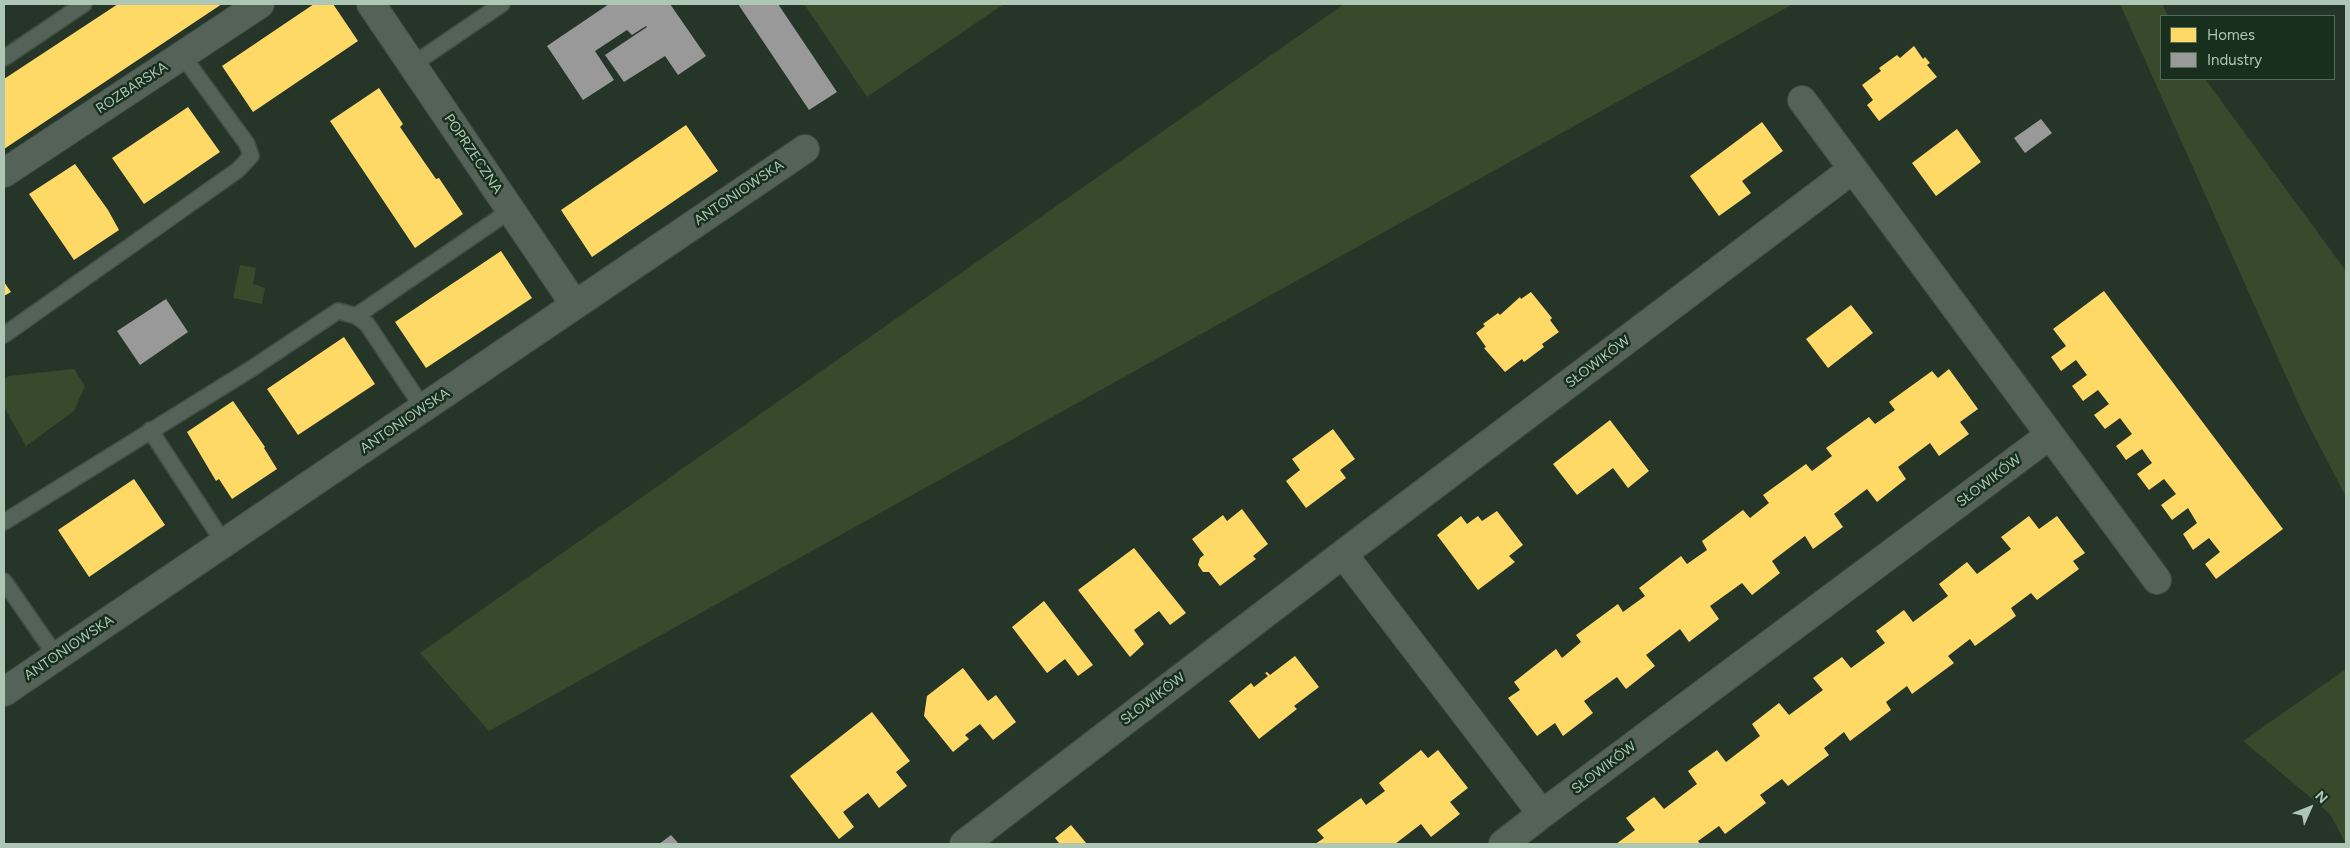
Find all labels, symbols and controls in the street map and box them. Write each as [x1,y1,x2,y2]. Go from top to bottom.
legend [2160,15,2335,80]
text: Homes [2207,26,2255,44]
text: Industry [2207,51,2262,69]
street label: ROZBARSKA [93,59,171,117]
street label: POPRZECZNA [440,111,506,197]
street label: ANTONIOWSKA [691,157,787,229]
street label: SŁOWIKÓW [1562,332,1634,392]
street label: ANTONIOWSKA [357,385,453,457]
street label: SŁOWIKÓW [1953,451,2025,511]
street label: ANTONIOWSKA [21,612,117,684]
street label: SŁOWIKÓW [1117,669,1189,729]
street label: SŁOWIKÓW [1568,738,1640,798]
north arrow [2285,783,2335,833]
text: N [2311,787,2331,807]

